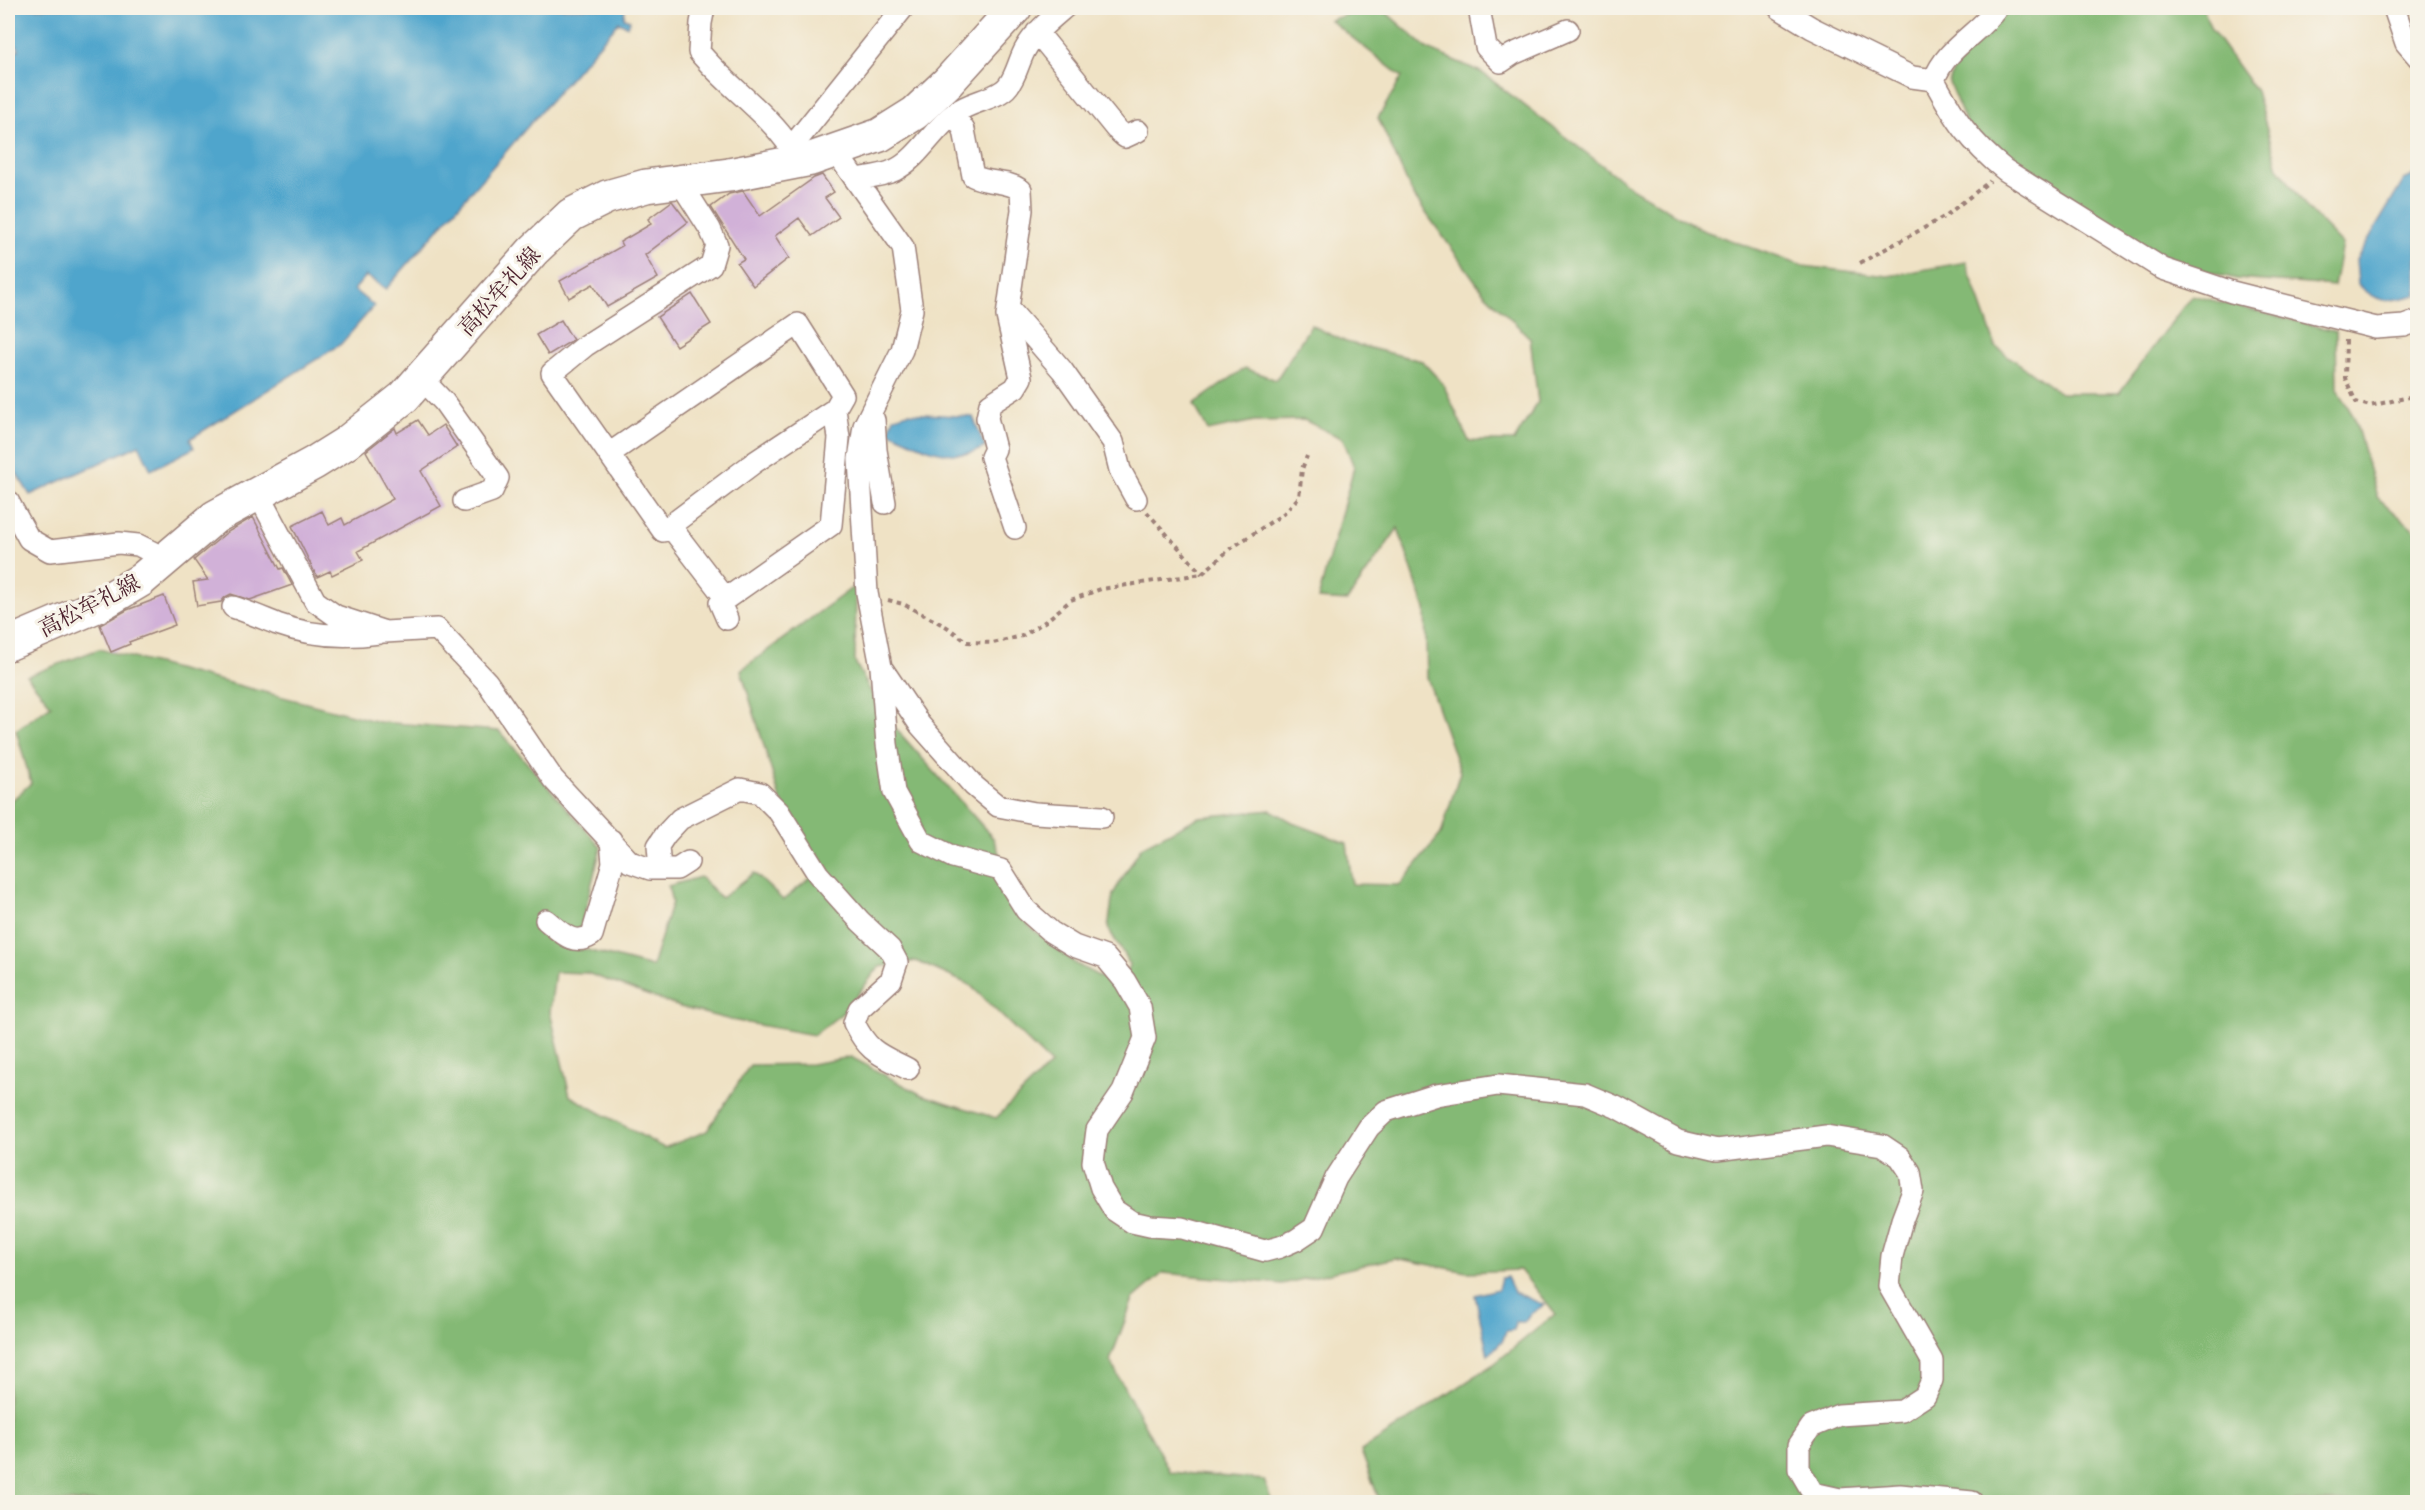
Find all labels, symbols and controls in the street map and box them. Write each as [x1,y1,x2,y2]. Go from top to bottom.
street label: 高松牟礼線 [452,241,547,342]
street label: 高松牟礼線 [34,568,145,643]

